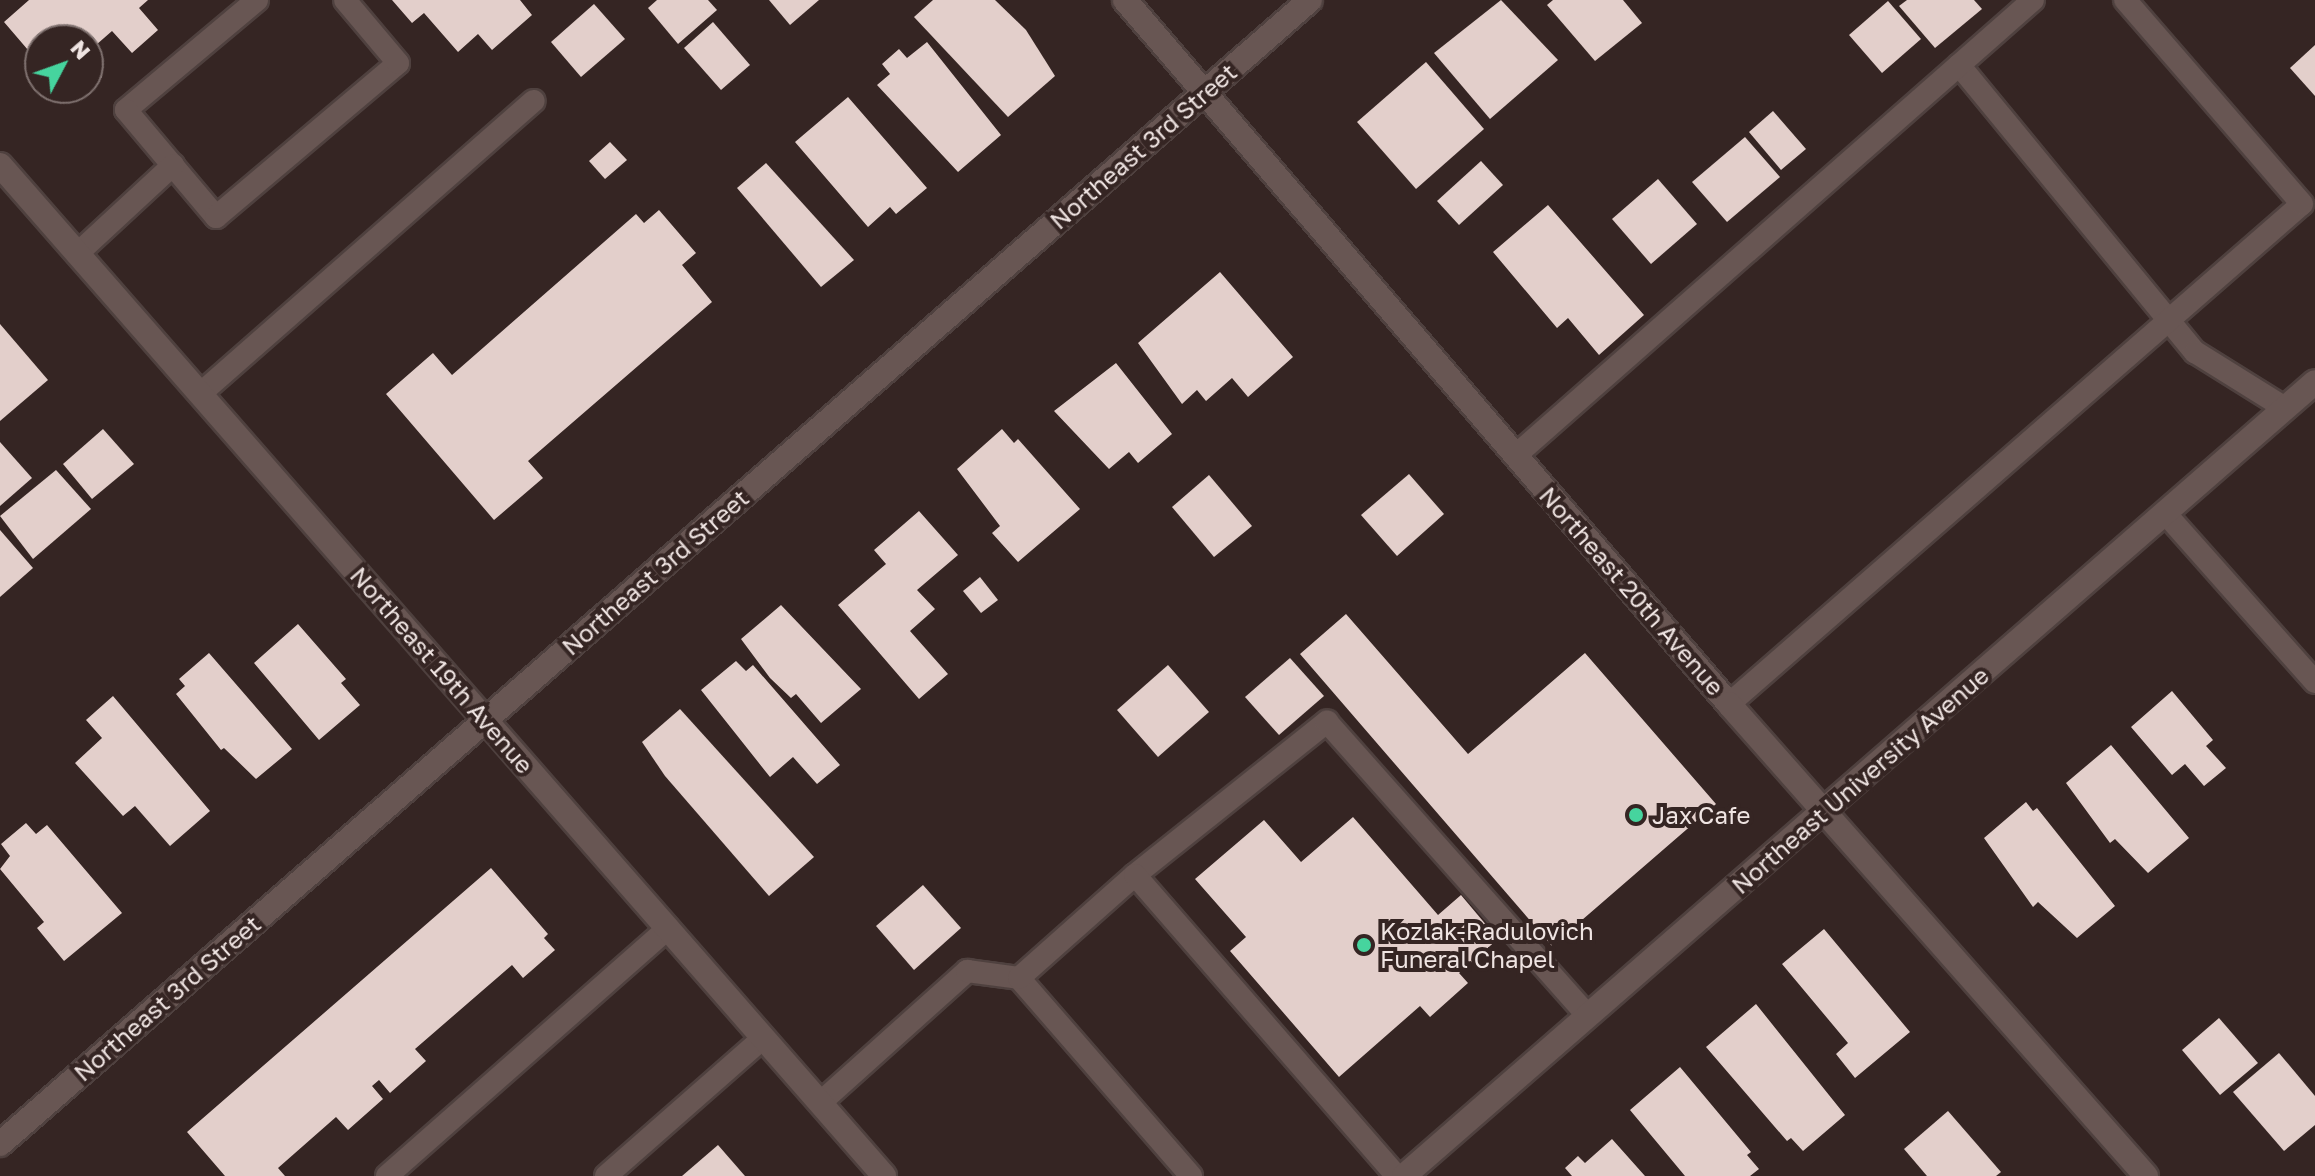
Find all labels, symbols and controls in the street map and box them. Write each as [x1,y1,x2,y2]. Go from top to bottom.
north arrow [24,24,104,104]
text: N [65,34,97,64]
street label: Northeast 3rd Street [1044,57,1242,235]
street label: Northeast 20th Avenue [1534,481,1730,701]
street label: Northeast 3rd Street [556,483,754,661]
street label: Northeast 19th Avenue [345,561,539,779]
street label: Northeast University Avenue [1726,661,1994,899]
place label: Jax Cafe [1652,801,1750,829]
marker: Jax Cafe [1627,806,1645,824]
street label: Northeast 3rd Street [68,909,266,1087]
place label: Kozlak-Radulovich Funeral Chapel [1380,917,1594,973]
marker: Kozlak-Radulovich Funeral Chapel [1355,936,1373,954]

